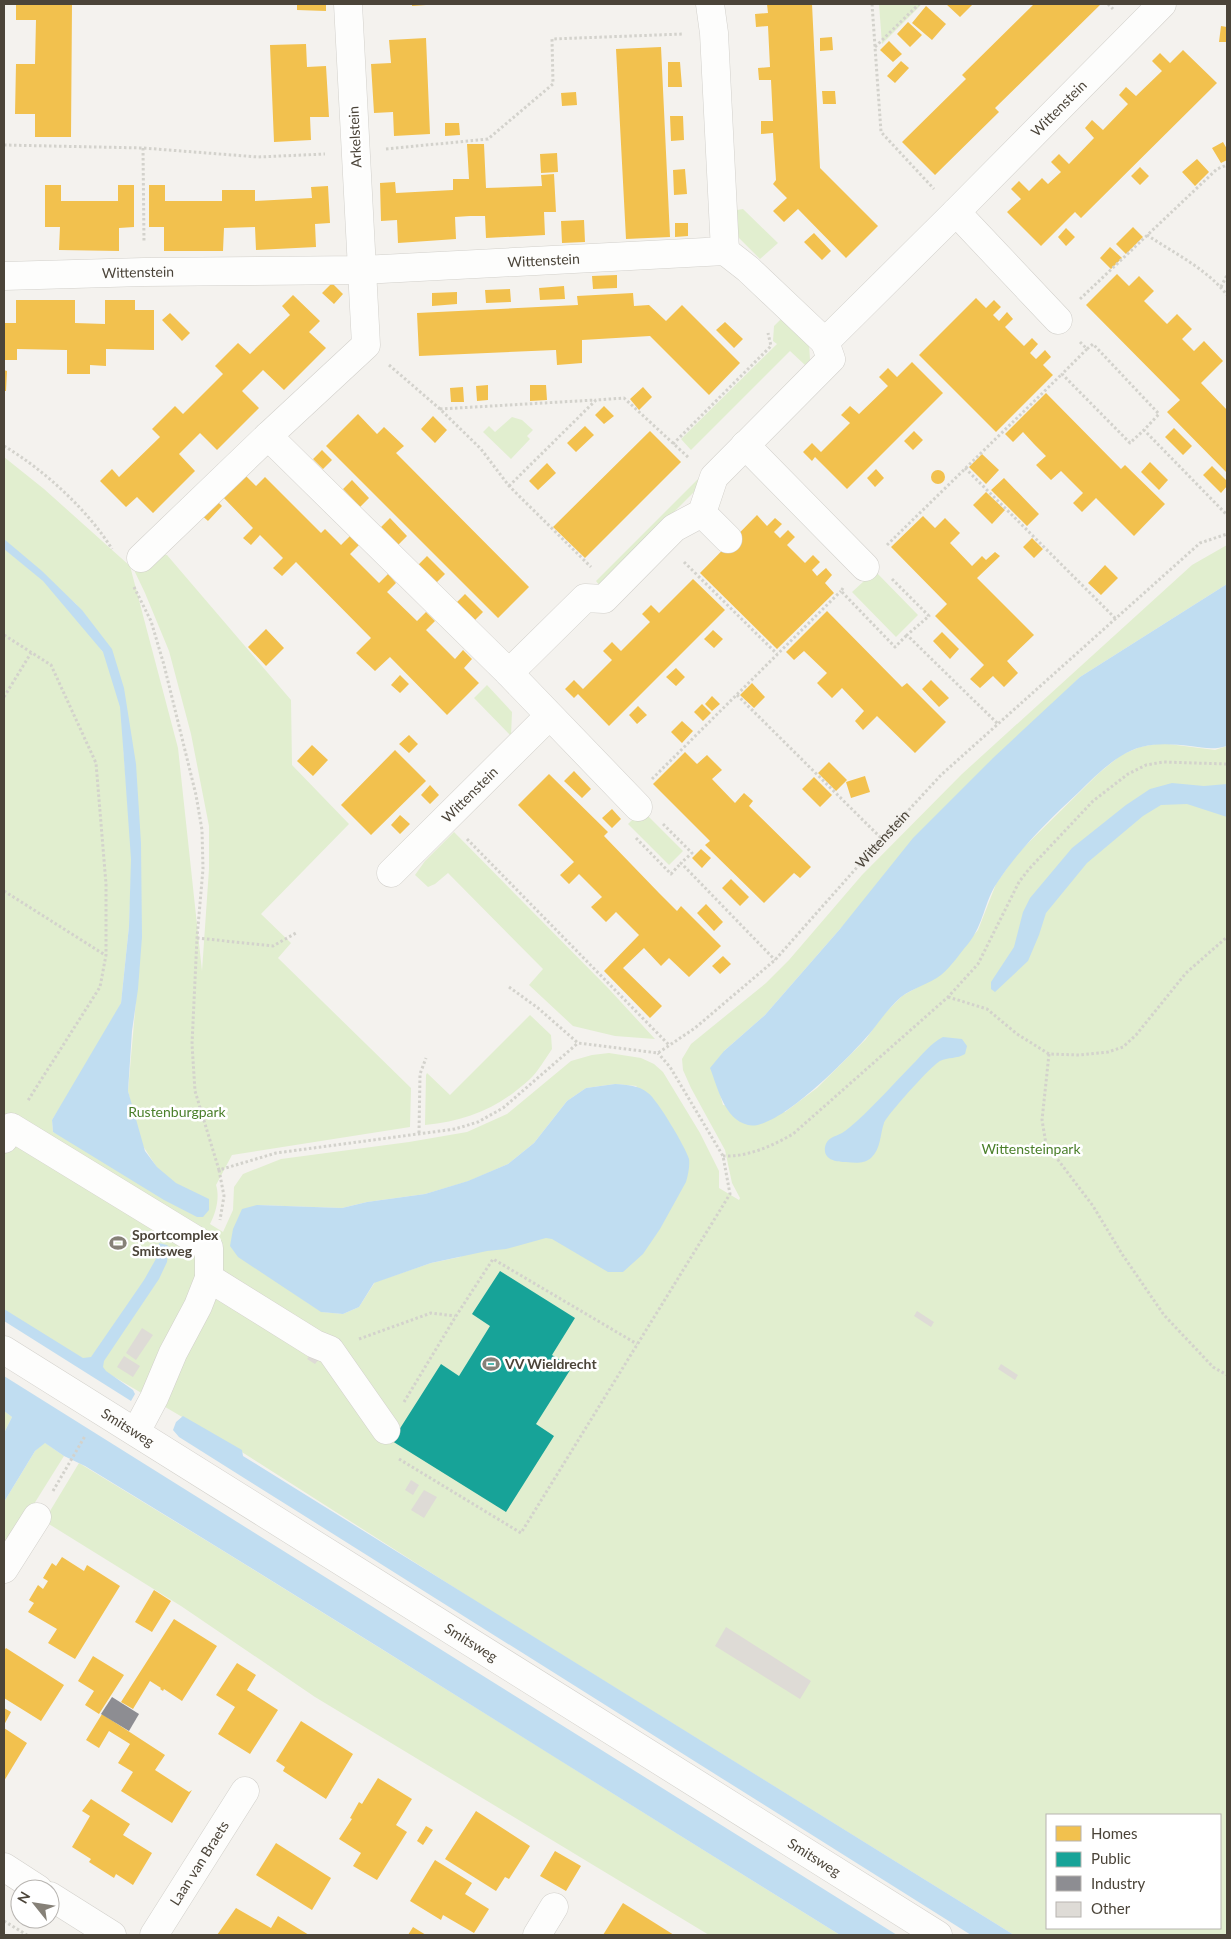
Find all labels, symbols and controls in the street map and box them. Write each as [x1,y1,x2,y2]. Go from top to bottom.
street label: Wittenstein [1027,76,1090,140]
street label: Arkelstein [344,106,365,168]
street label: Wittenstein [507,250,580,270]
street label: Wittenstein [102,263,174,281]
street label: Wittenstein [438,763,501,826]
street label: Wittenstein [852,806,913,871]
park label: Rustenburgpark [128,1103,227,1120]
park label: Wittensteinpark [981,1140,1081,1157]
place label: Sportcomplex Smitsweg [132,1226,219,1259]
sports icon: Sportcomplex Smitsweg [108,1233,128,1253]
sports icon: VV Wieldrecht [481,1354,501,1374]
place label: VV Wieldrecht [504,1355,597,1372]
street label: Smitsweg [98,1404,158,1450]
street label: Smitsweg [442,1619,501,1665]
legend [1046,1814,1221,1929]
street label: Laan van Braets [166,1817,232,1908]
text: Homes [1091,1824,1137,1842]
street label: Smitsweg [785,1834,844,1880]
text: Public [1091,1849,1131,1867]
text: Industry [1091,1874,1146,1892]
north arrow [10,1879,60,1929]
text: N [13,1888,33,1906]
text: Other [1091,1899,1131,1917]

